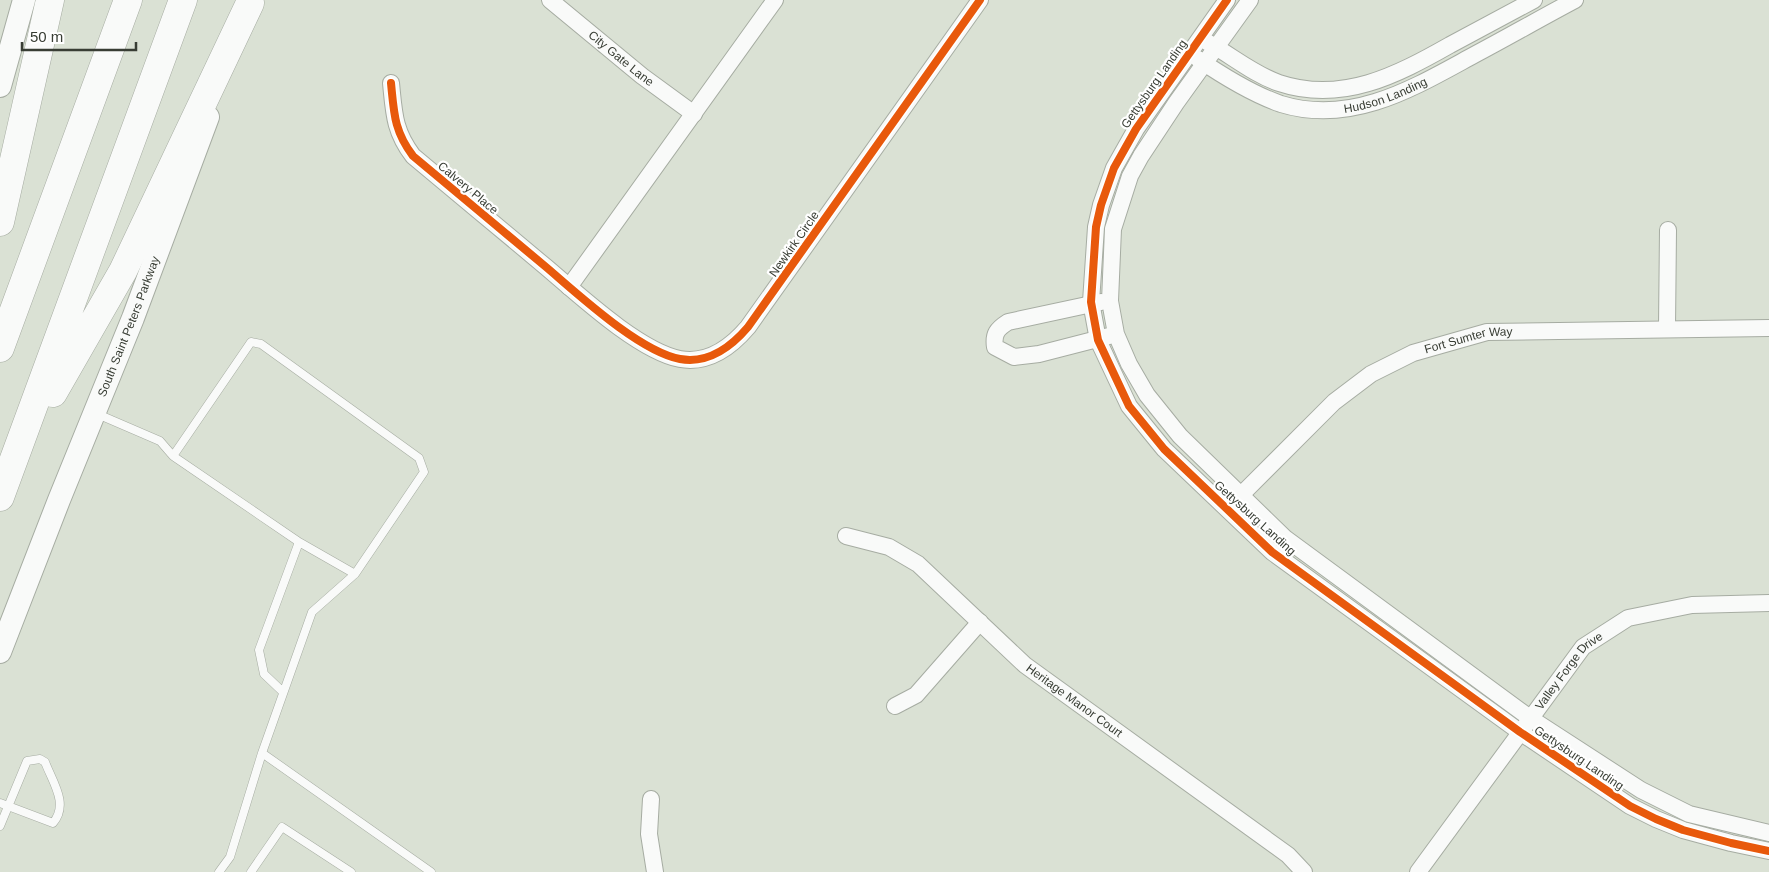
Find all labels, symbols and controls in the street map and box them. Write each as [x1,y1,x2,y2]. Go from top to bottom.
scale bar [22,20,136,52]
text: 50 m [30,28,63,45]
street label: City Gate Lane [586,28,657,89]
street label: Gettysburg Landing [1118,37,1190,131]
street label: Hudson Landing [1343,74,1429,116]
street label: Calvery Place [435,159,501,217]
street label: Newkirk Circle [766,208,822,279]
street label: South Saint Peters Parkway [95,254,162,399]
street label: Fort Sumter Way [1423,325,1513,356]
street label: Gettysburg Landing [1211,478,1299,558]
street label: Valley Forge Drive [1532,629,1606,712]
street label: Heritage Manor Court [1023,661,1126,741]
street label: Gettysburg Landing [1532,723,1626,793]

